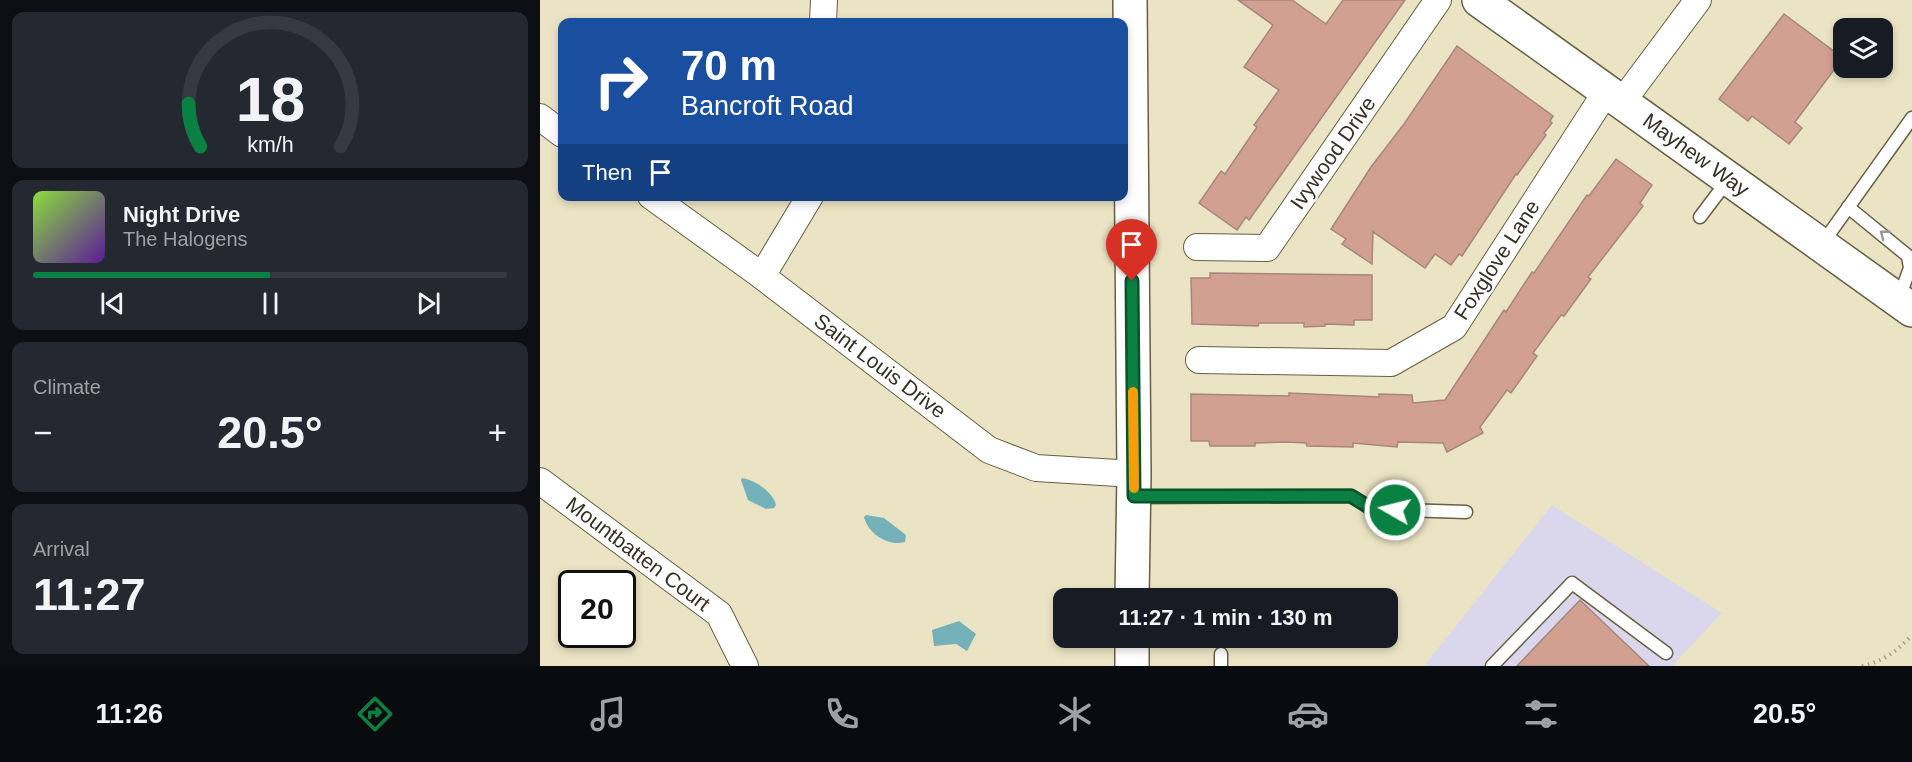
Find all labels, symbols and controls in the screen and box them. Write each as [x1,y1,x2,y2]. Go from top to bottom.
map controls [1833,18,1893,78]
button: layers [1833,18,1893,78]
icon: right [582,42,660,120]
text: 70 m [681,42,777,89]
text: 18 [235,65,305,134]
text: Bancroft Road [681,91,854,121]
street label: Ivywood Drive [1285,92,1380,213]
street label: Mayhew Way [1639,108,1754,201]
text: km/h [247,133,293,157]
icon: arrive [644,156,677,189]
text: Then [582,160,632,185]
street label: Foxglove Lane [1449,196,1544,324]
text: Night Drive [123,202,240,227]
pin [1106,219,1157,281]
text: The Halogens [123,228,248,250]
icon: arrive [1115,228,1148,261]
one-way arrow [1879,231,1890,242]
icon: previous [96,287,129,320]
icon: pause [254,287,287,320]
icon: next [412,287,445,320]
street label: Saint Louis Drive [810,309,951,423]
text: Climate [33,376,101,398]
text: 20.5° [217,407,323,458]
text: − [33,414,52,451]
text: + [488,414,507,451]
position arrow [1363,478,1427,542]
street label: Mountbatten Court [562,492,715,615]
text: Arrival [33,538,90,560]
text: 11:27 [33,569,146,620]
speed limit sign: 20 [558,570,636,648]
text: 11:27 · 1 min · 130 m [1119,605,1333,630]
icon: directions [354,693,396,735]
icon: music [587,693,629,735]
icon: phone [821,693,863,735]
icon: climate [1054,693,1096,735]
icon: car [1287,693,1329,735]
icon: filters [1520,693,1562,735]
text: 11:26 [96,699,163,729]
text: 20.5° [1753,699,1816,729]

